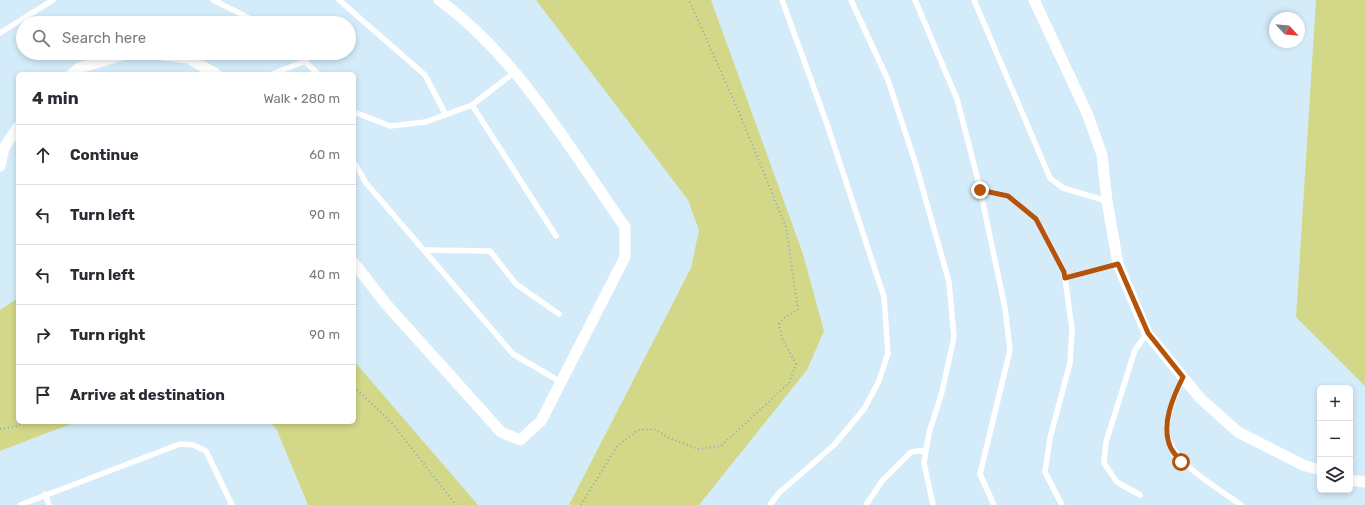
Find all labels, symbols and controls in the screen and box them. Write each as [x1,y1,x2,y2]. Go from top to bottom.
north arrow [1269,12,1305,48]
search box [16,16,356,60]
icon: search [30,27,52,49]
text: Search here [62,29,146,47]
text: 4 min [32,88,79,108]
text: Walk · 280 m [263,91,340,106]
icon: ahead [32,144,54,166]
text: Continue [70,146,139,164]
text: 60 m [309,147,340,162]
route end [971,181,989,199]
icon: left [32,204,54,226]
text: Turn left [70,206,135,224]
text: 90 m [309,207,340,222]
icon: left [32,264,54,286]
text: Turn left [70,266,135,284]
text: 40 m [309,267,340,282]
icon: right [32,324,54,346]
text: Turn right [70,326,145,344]
text: 90 m [309,327,340,342]
icon: arrive [32,384,54,406]
map controls [1317,385,1353,493]
button: + [1317,385,1353,421]
text: Arrive at destination [70,386,225,404]
button: − [1317,421,1353,457]
route start [1172,453,1190,471]
button: layers [1317,457,1353,493]

